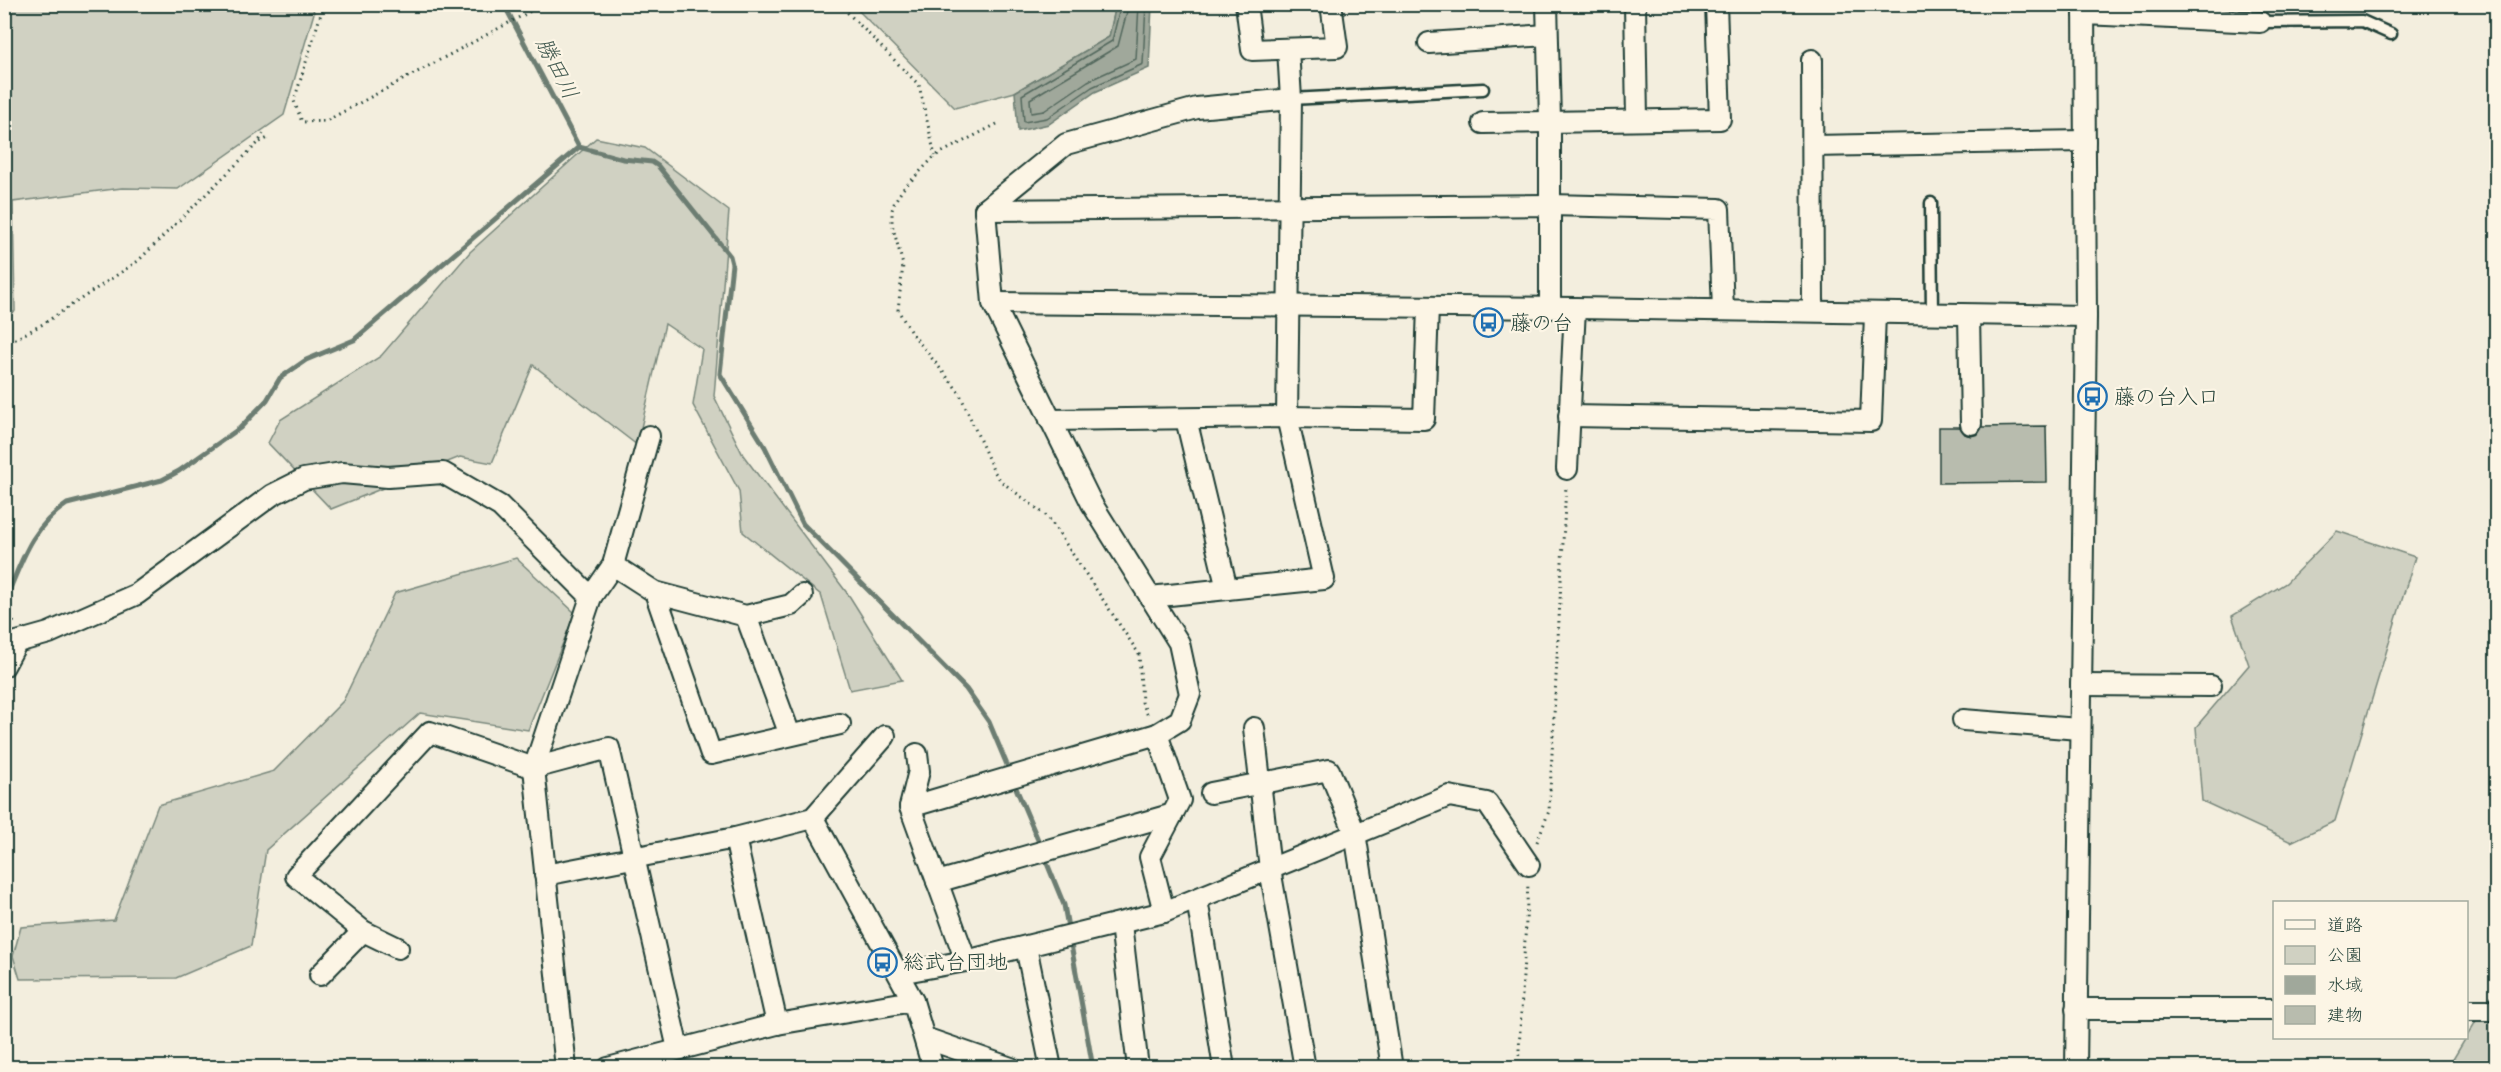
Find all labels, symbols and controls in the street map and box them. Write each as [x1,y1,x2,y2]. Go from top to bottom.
water label: 勝田川 [531,32,585,104]
bus stop icon: 藤の台 [1473,307,1505,339]
place label: 藤の台 [1510,309,1573,336]
bus stop icon: 藤の台入口 [2077,381,2109,413]
place label: 藤の台入口 [2114,383,2219,410]
legend [2273,901,2468,1039]
text: 道路 [2327,913,2363,936]
text: 公園 [2327,943,2363,966]
bus stop icon: 総武台団地 [866,946,898,978]
place label: 総武台団地 [903,948,1008,975]
text: 水域 [2327,973,2363,996]
text: 建物 [2327,1003,2363,1026]

